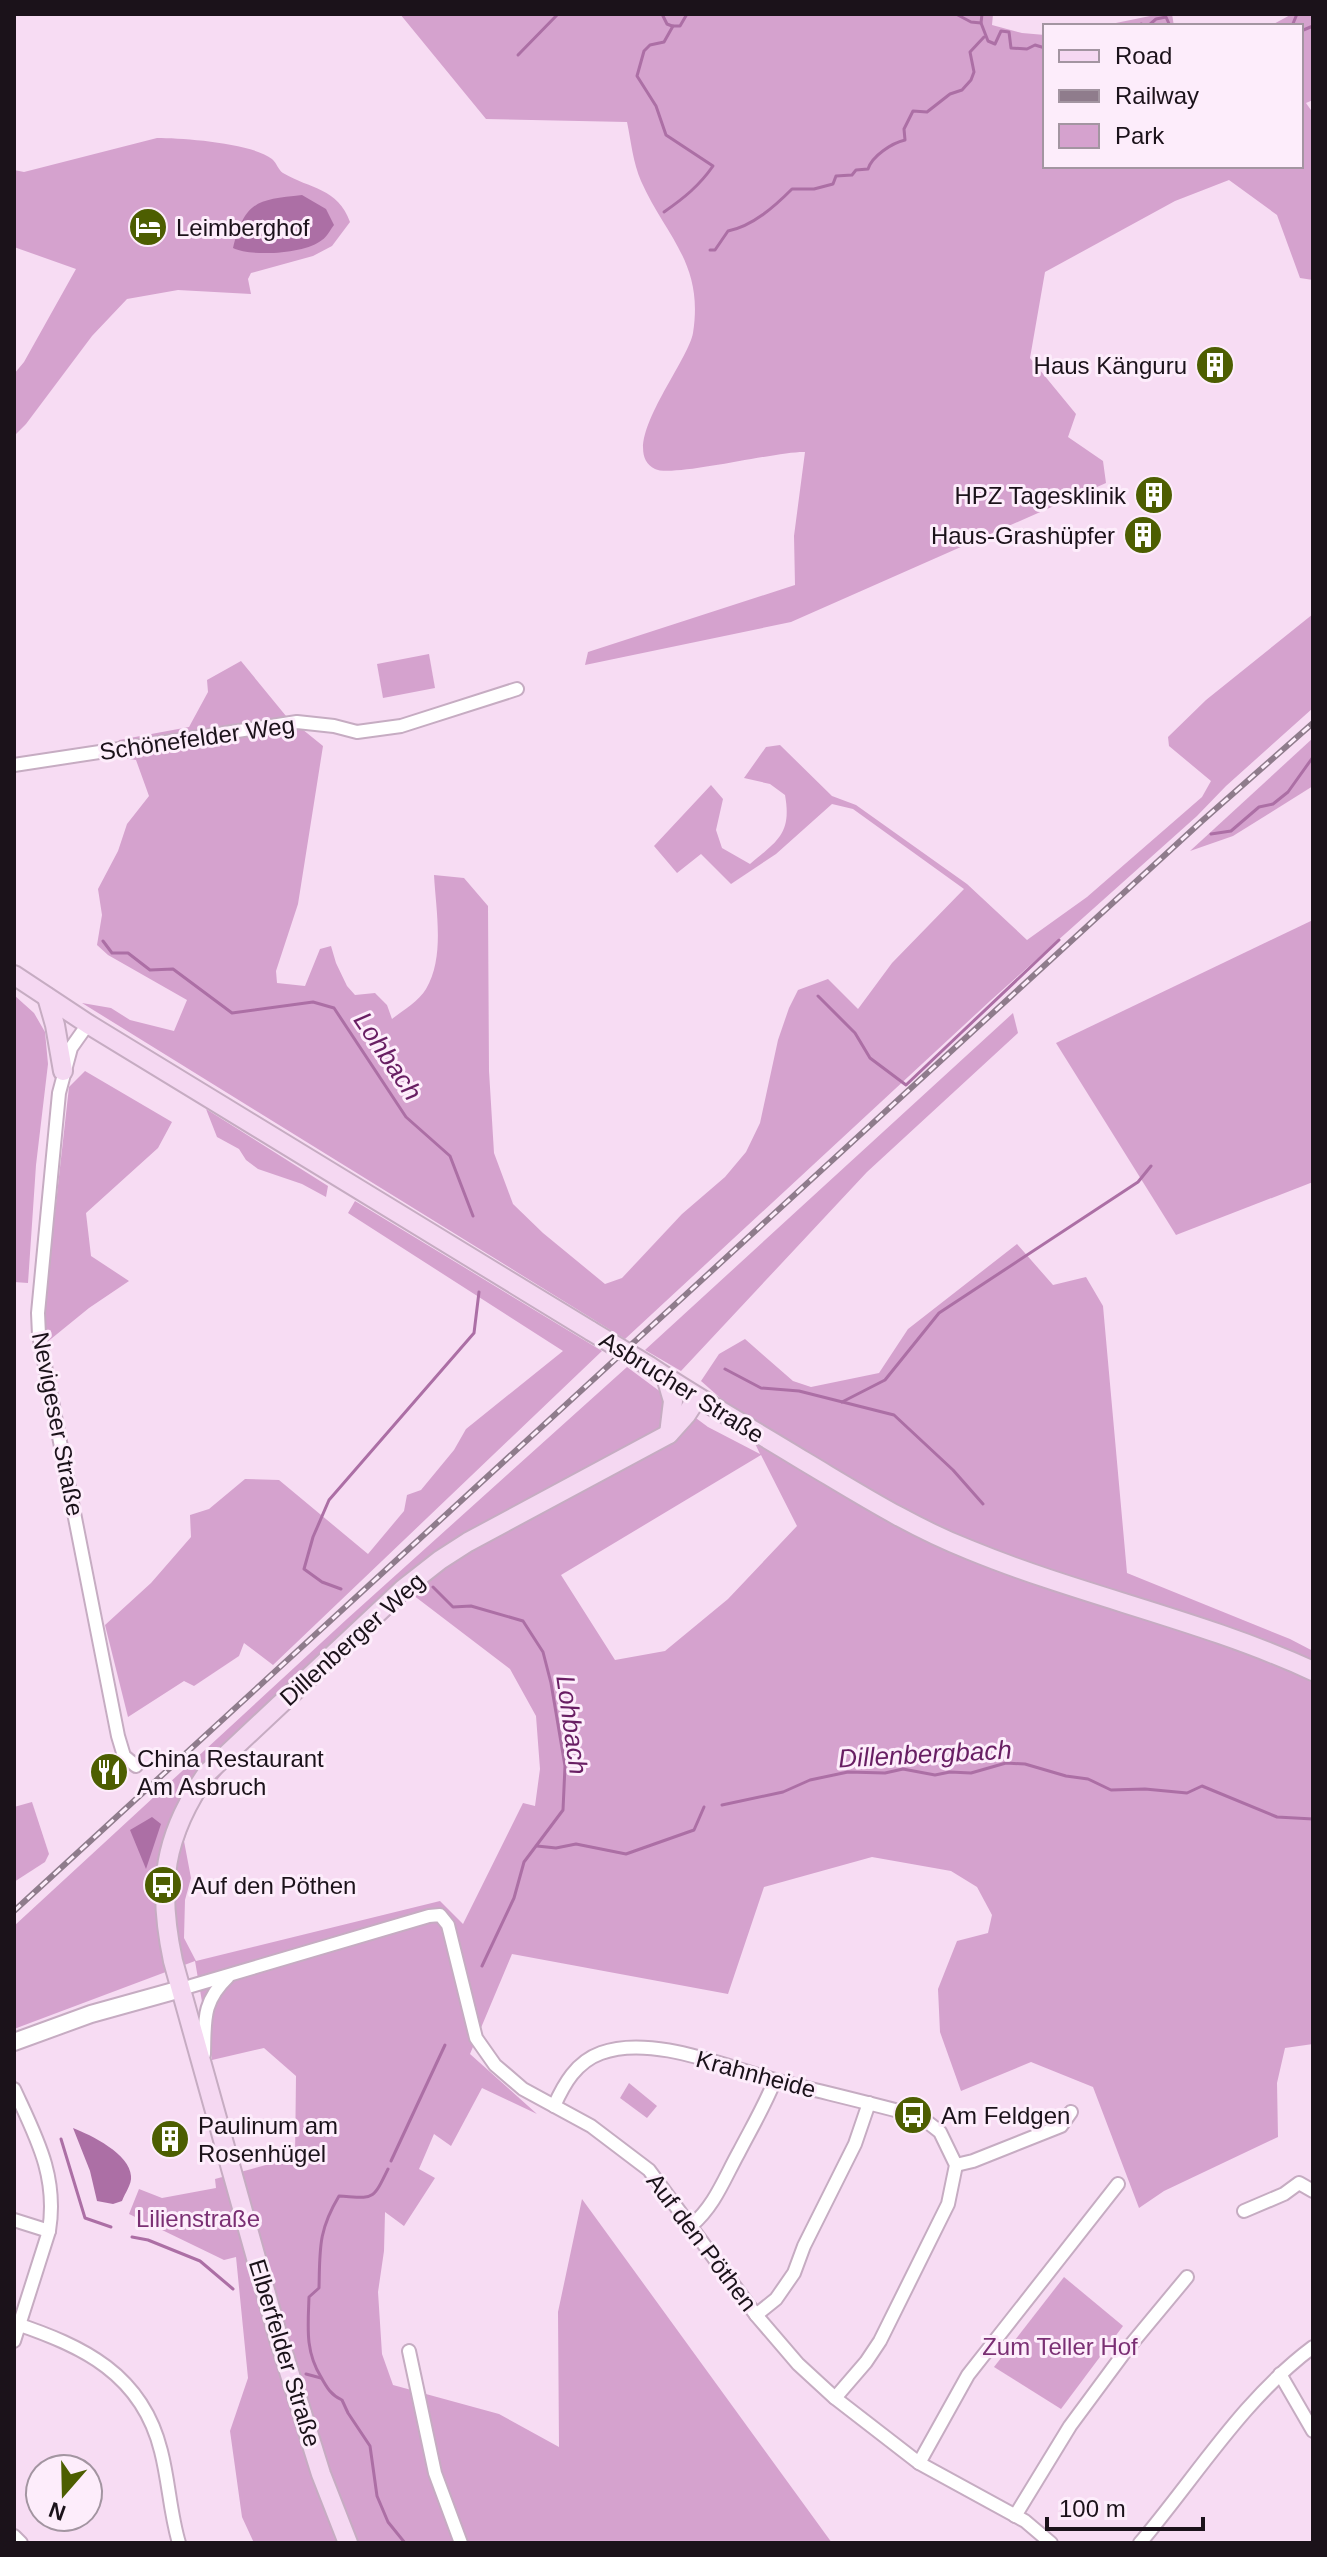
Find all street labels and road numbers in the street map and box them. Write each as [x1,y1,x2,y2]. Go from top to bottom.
street label: Schönefelder Weg [98,711,296,765]
street label: Asbrucher Straße [595,1326,769,1448]
street label: Nevigeser Straße [27,1330,89,1518]
street label: Dillenberger Weg [274,1567,430,1711]
street label: Krahnheide [693,2045,819,2103]
street label: Auf den Pöthen [641,2168,763,2316]
street label: Elberfelder Straße [244,2256,326,2450]

